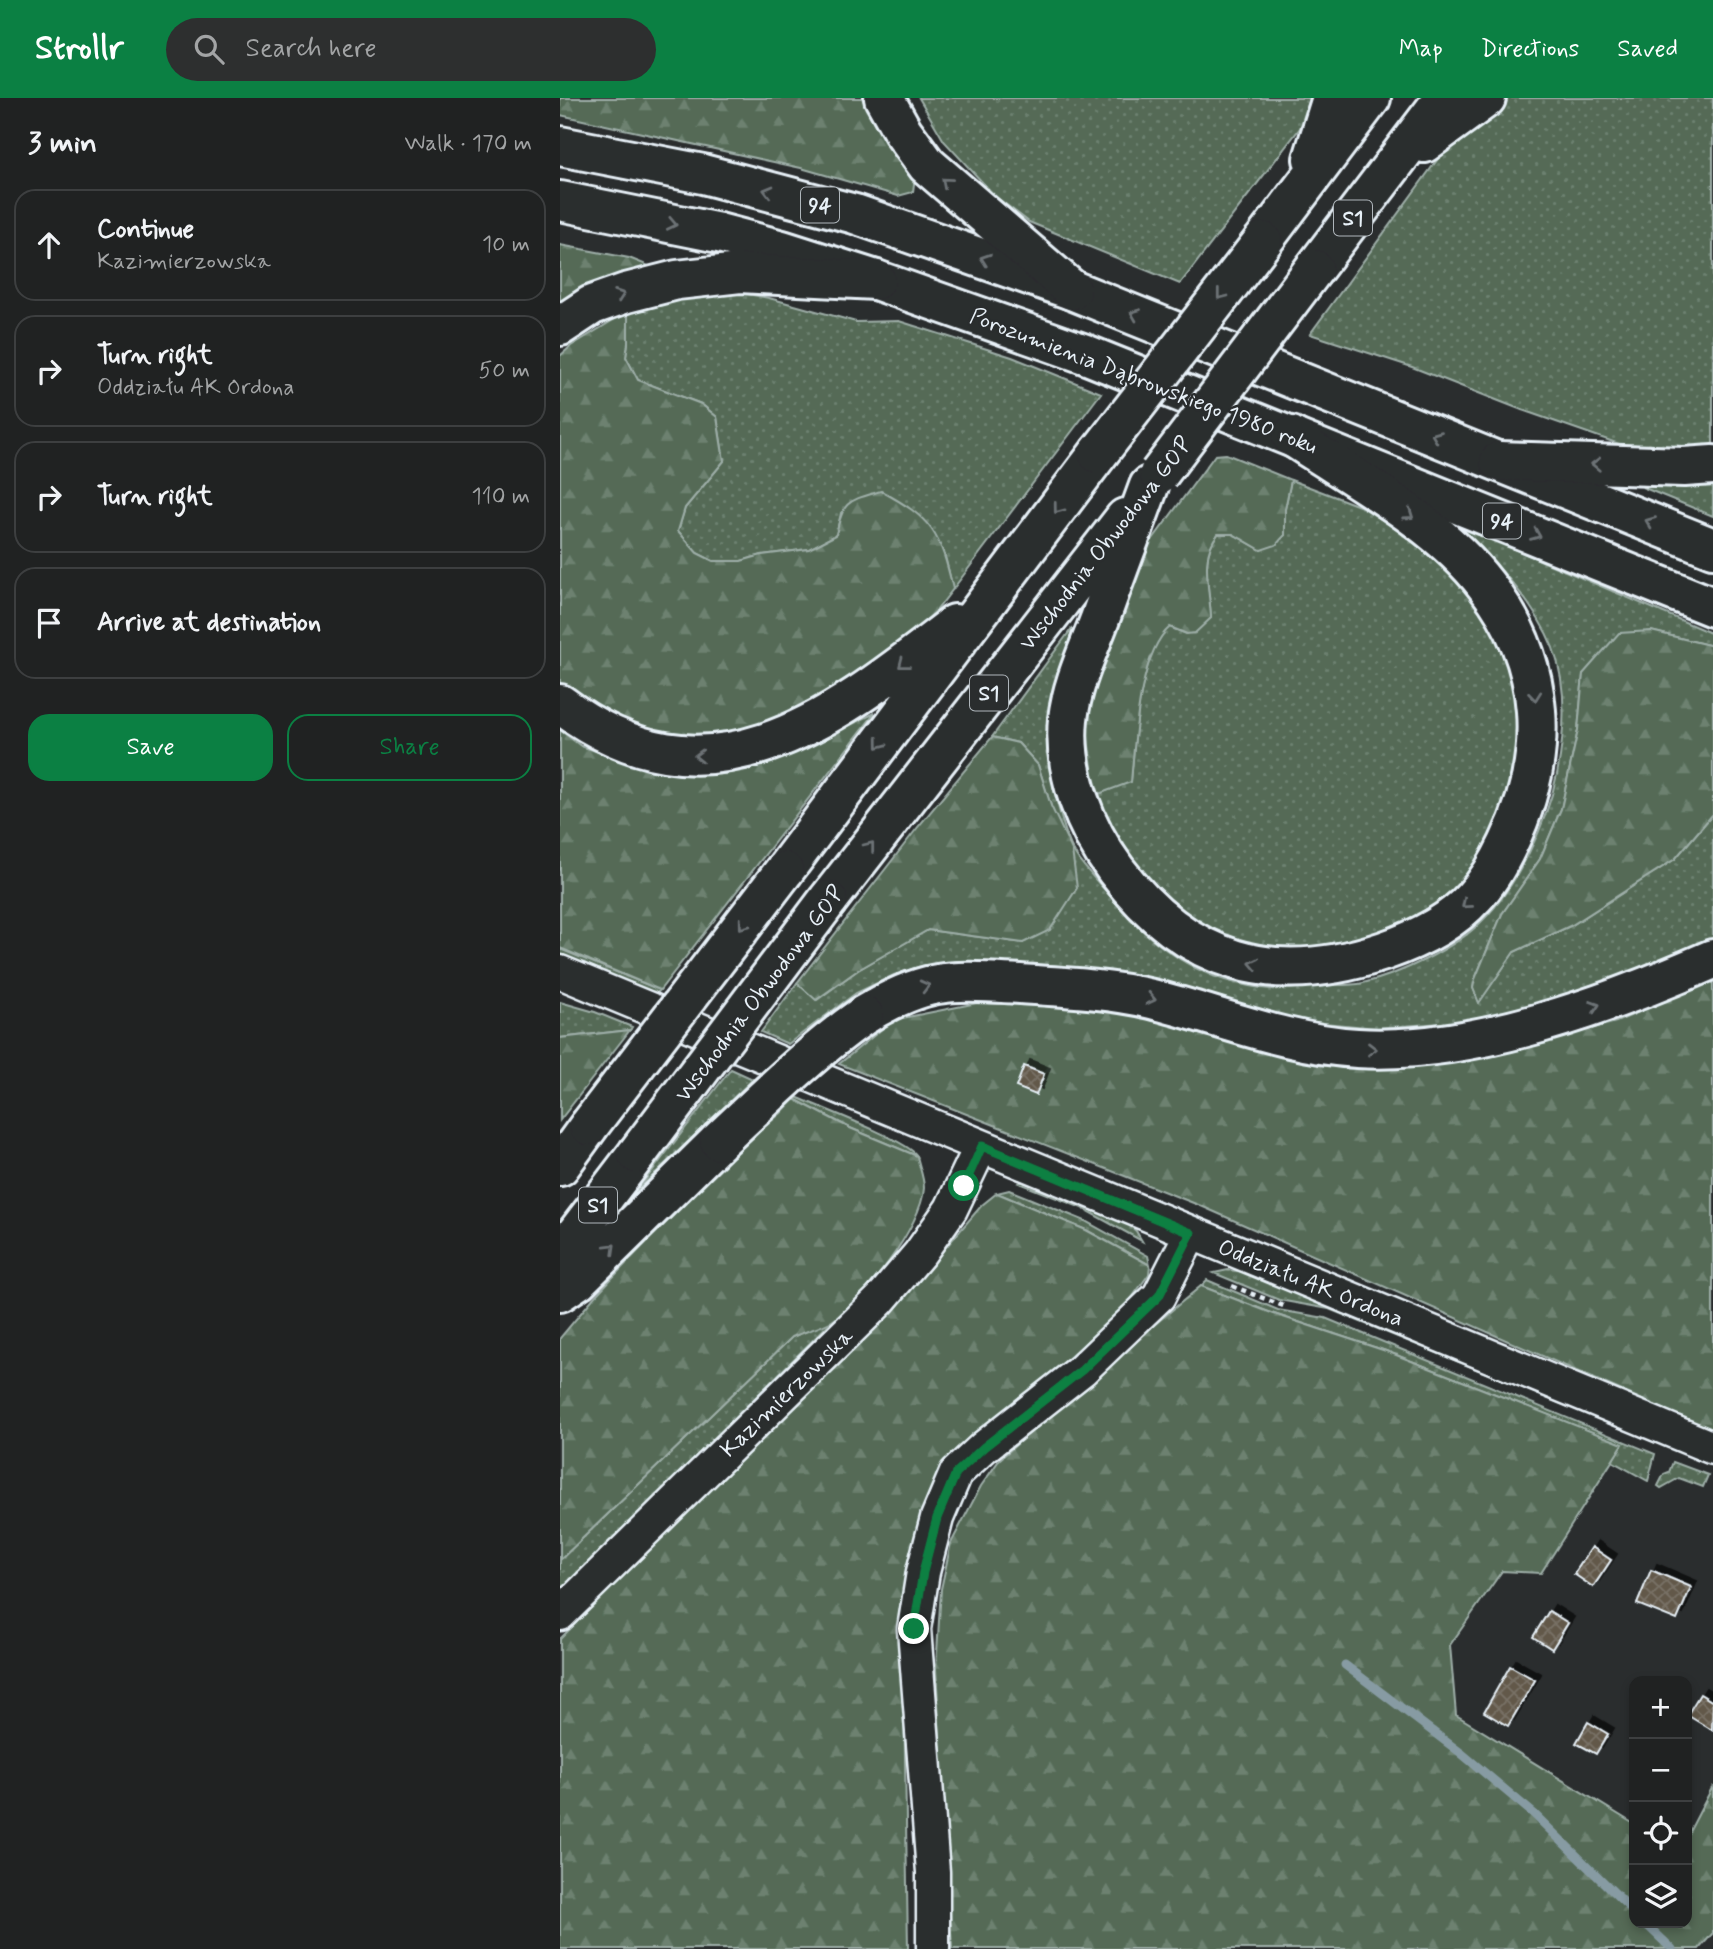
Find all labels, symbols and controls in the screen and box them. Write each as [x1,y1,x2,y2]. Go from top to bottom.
search box [166,18,656,81]
text: Strollr [35,27,124,71]
icon: search [190,30,228,68]
text: Search here [246,32,377,66]
text: Map [1399,34,1443,65]
text: Directions [1481,34,1579,65]
text: Saved [1617,34,1678,65]
text: 3 min [28,124,97,163]
text: Walk · 170 m [404,129,532,159]
one-way arrow [941,178,954,190]
one-way arrow [762,185,774,199]
road number: 94 [801,188,839,222]
road number: S1 [1334,200,1372,236]
text: Continue [97,213,194,247]
one-way arrow [666,215,678,230]
icon: ahead [30,226,68,264]
text: 10 m [482,230,530,260]
text: Kazimierzowska [97,247,271,277]
one-way arrow [979,253,991,267]
one-way arrow [1217,287,1229,299]
one-way arrow [614,289,626,304]
street label: Porozumienia Dąbrowskiego 1980 roku [965,302,1321,462]
one-way arrow [1129,309,1141,323]
text: Turn right [97,339,213,373]
icon: right [30,352,68,390]
text: 50 m [479,356,530,386]
text: Oddziału AK Ordona [97,373,295,403]
one-way arrow [1430,430,1442,444]
street label: Wschodnia Obwodowa GOP [1014,431,1200,657]
one-way arrow [1590,457,1601,472]
icon: right [30,478,68,516]
text: Turn right [97,480,213,514]
text: 110 m [471,482,530,512]
one-way arrow [1054,501,1066,514]
road number: 94 [1483,504,1521,538]
one-way arrow [1401,507,1414,519]
one-way arrow [1644,517,1656,531]
one-way arrow [1529,527,1541,541]
icon: arrive [30,604,68,642]
text: Arrive at destination [97,606,321,640]
one-way arrow [898,656,911,669]
road number: S1 [970,676,1008,710]
one-way arrow [1527,690,1542,702]
button: Save [28,714,273,781]
button: Share [287,714,532,781]
one-way arrow [876,737,889,749]
one-way arrow [693,748,704,763]
one-way arrow [861,842,874,854]
street label: Wschodnia Obwodowa GOP [669,880,852,1109]
one-way arrow [1461,896,1474,908]
one-way arrow [738,917,751,930]
one-way arrow [1248,957,1260,972]
one-way arrow [919,980,931,994]
one-way arrow [1145,991,1157,1006]
one-way arrow [1588,999,1600,1014]
one-way arrow [1368,1041,1378,1057]
route start [948,1170,979,1201]
road number: S1 [579,1188,617,1222]
street label: Oddziału AK Ordona [1213,1233,1407,1335]
one-way arrow [603,1243,616,1256]
street label: Kazimierzowska [714,1322,860,1465]
route end [898,1613,929,1644]
map controls [1629,1676,1692,1928]
button: + [1629,1676,1692,1739]
button: − [1629,1739,1692,1802]
button: locate [1629,1802,1692,1865]
button: layers [1629,1865,1692,1928]

